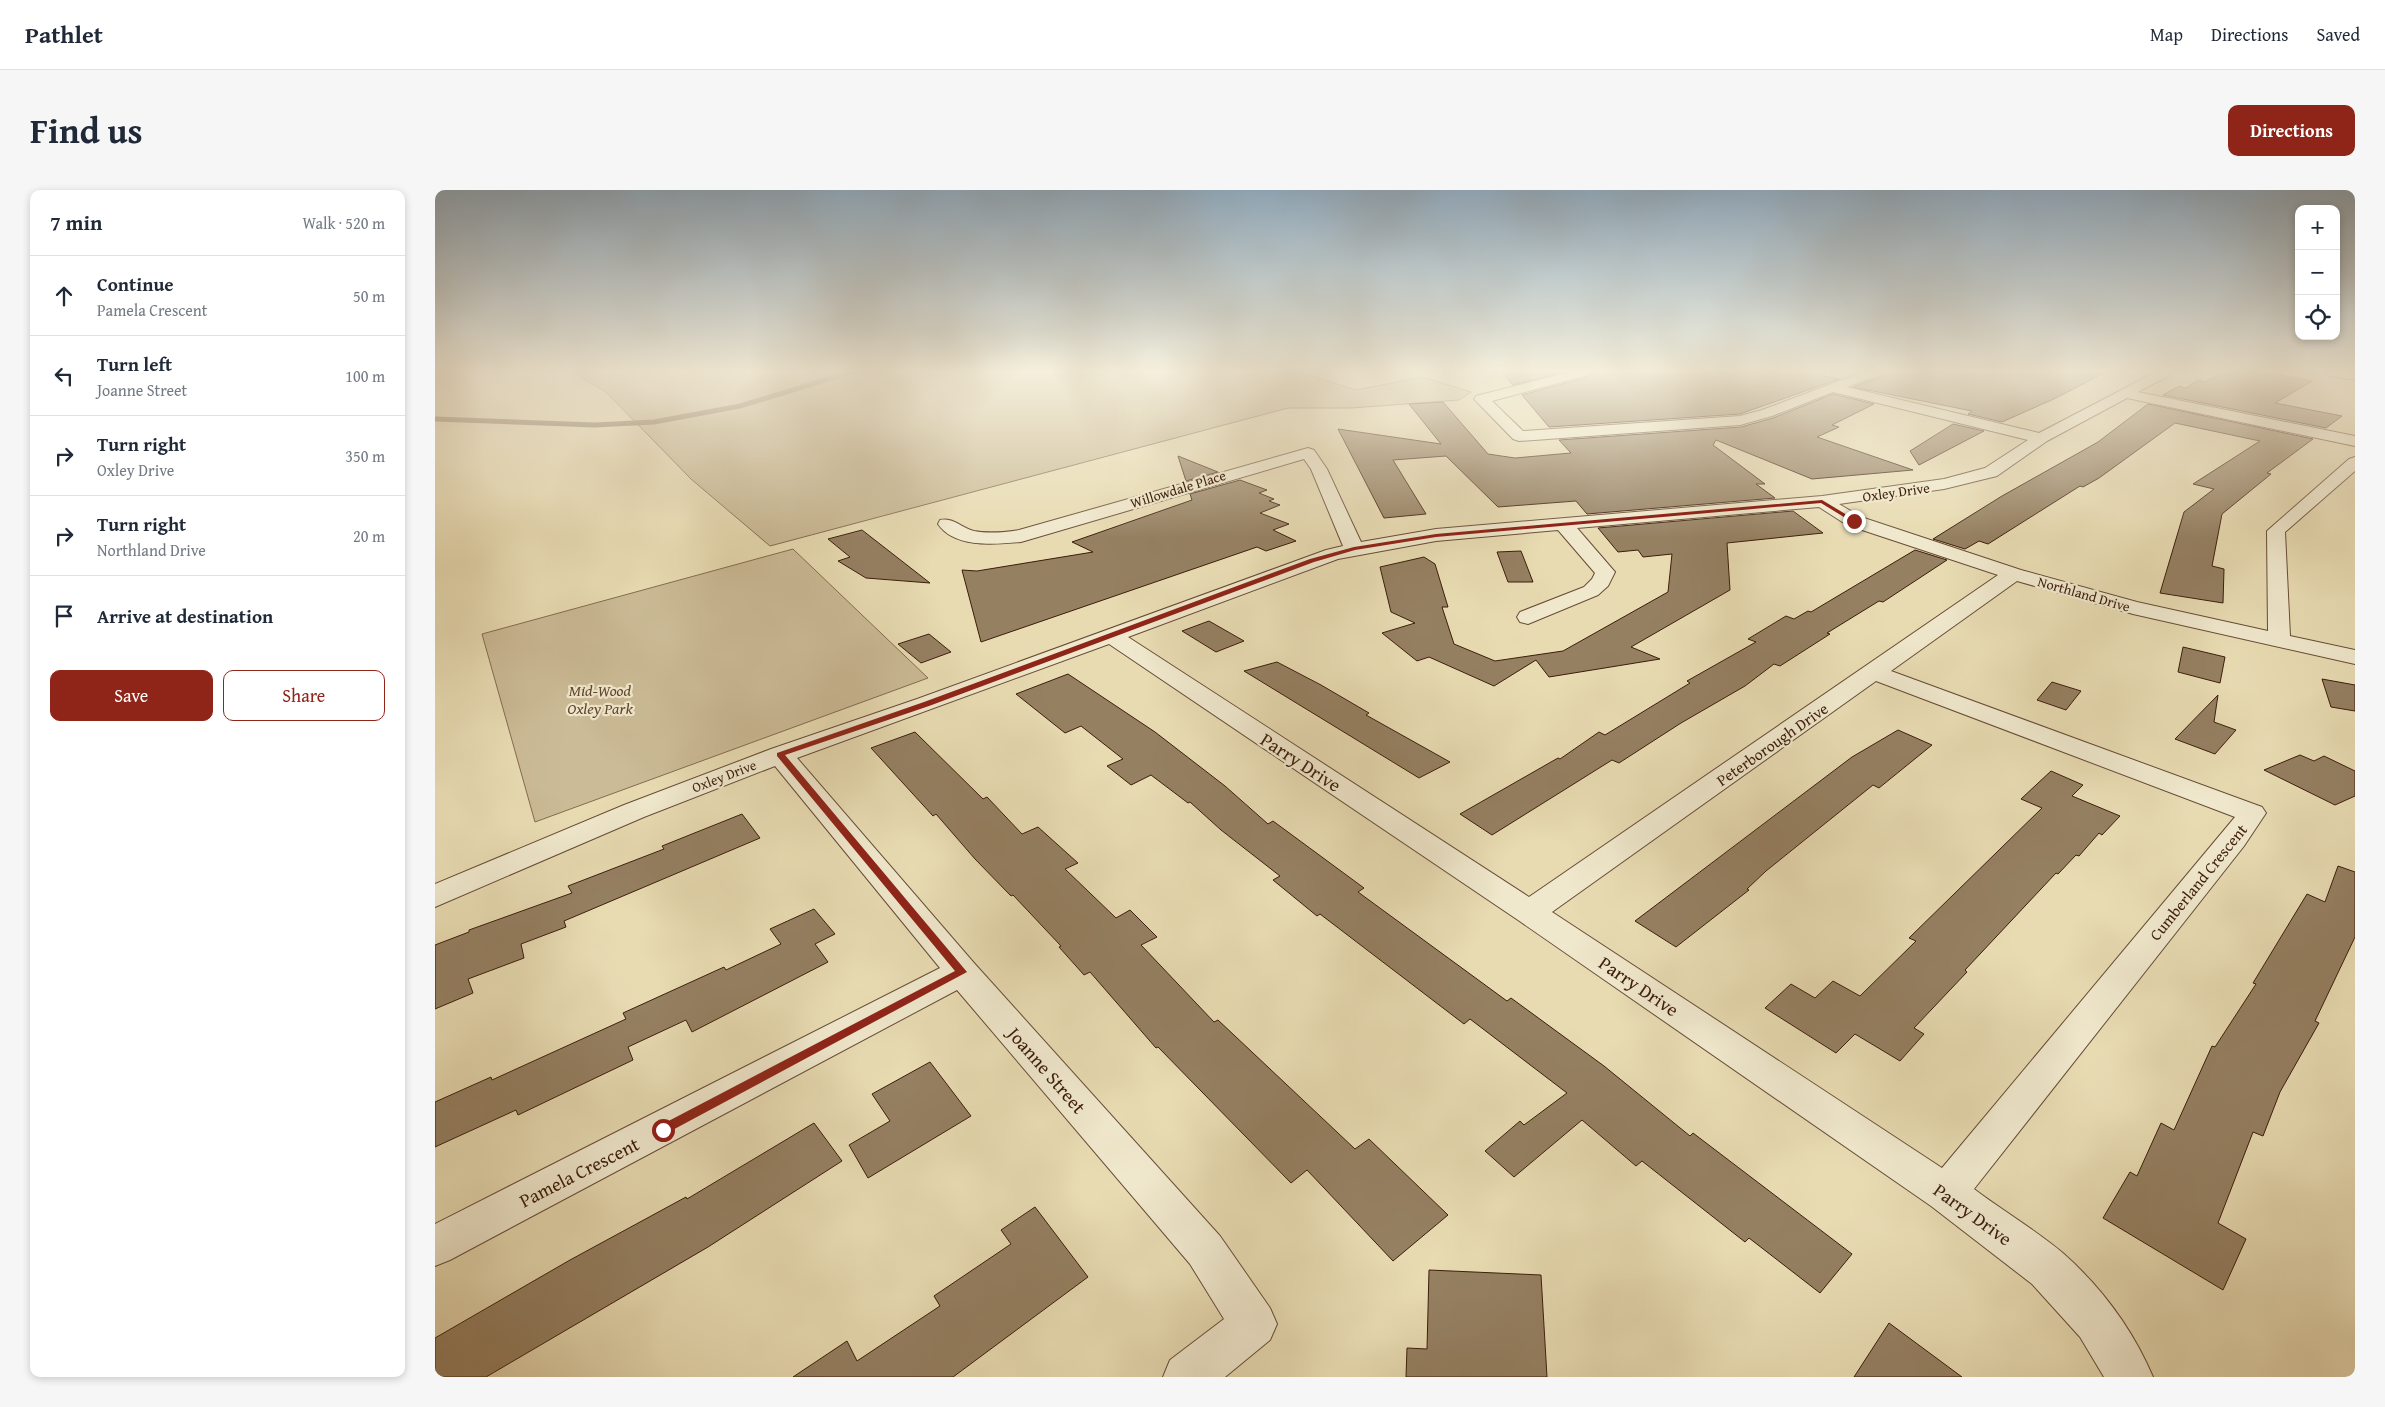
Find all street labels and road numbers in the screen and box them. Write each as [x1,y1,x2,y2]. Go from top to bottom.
street label: Willowdale Place [1128,465,1229,513]
street label: Oxley Drive [1861,477,1931,507]
street label: Northland Drive [2035,571,2133,617]
street label: Peterborough Drive [1711,696,1833,792]
street label: Parry Drive [1255,725,1347,799]
street label: Oxley Drive [689,754,760,797]
street label: Cumberland Crescent [2143,818,2253,946]
street label: Parry Drive [1593,949,1685,1023]
street label: Joanne Street [1000,1019,1093,1120]
street label: Pamela Crescent [514,1130,644,1214]
street label: Parry Drive [1928,1176,2018,1252]

